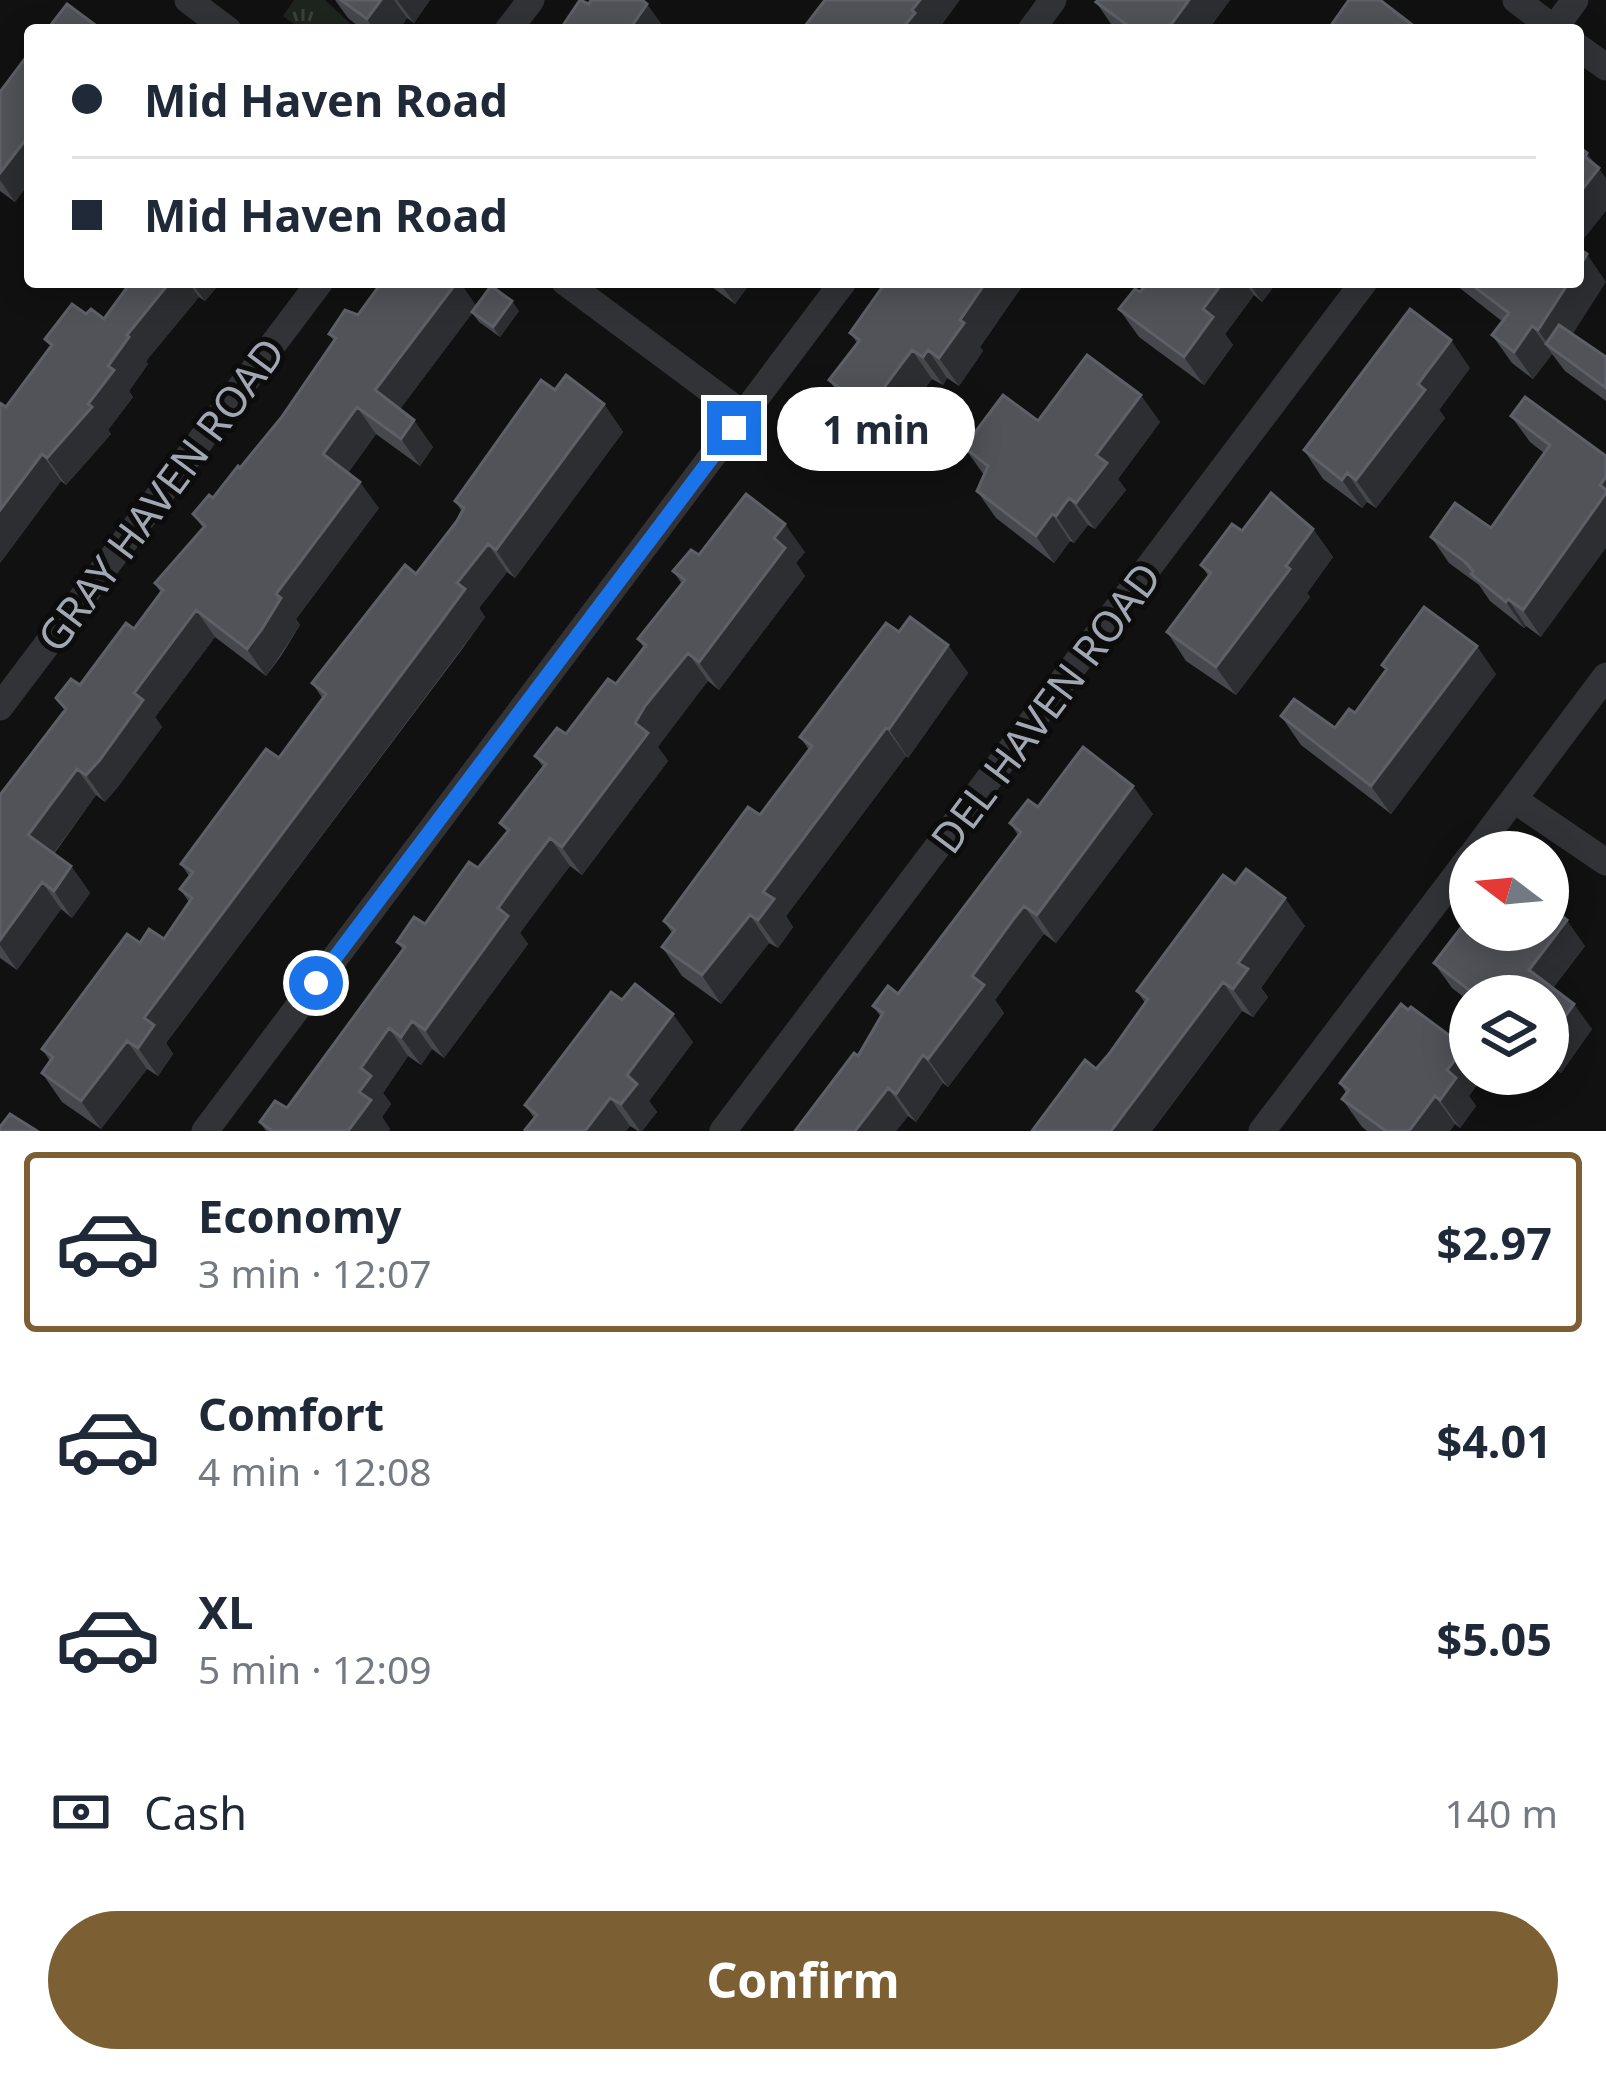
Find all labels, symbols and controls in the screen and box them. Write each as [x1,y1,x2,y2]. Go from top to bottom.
text: Mid Haven Road [144,69,508,130]
text: Mid Haven Road [144,184,508,245]
street label: GRAY HAVEN ROAD [23,326,297,662]
callout: 1 min [776,386,974,470]
route end [707,401,761,455]
text: 1 min [822,402,930,455]
street label: DEL HAVEN ROAD [917,550,1173,864]
north arrow [1449,831,1569,951]
map controls [1449,831,1569,1095]
route start [289,956,343,1010]
button: layers [1449,975,1569,1095]
text: Economy [198,1185,402,1246]
icon: car [54,1188,162,1296]
text: $2.97 [1436,1212,1552,1273]
text: 3 min · 12:07 [198,1246,432,1299]
text: Comfort [198,1383,384,1444]
icon: car [54,1386,162,1494]
text: $4.01 [1436,1410,1552,1471]
text: 4 min · 12:08 [198,1444,432,1497]
text: XL [198,1581,253,1642]
icon: car [54,1584,162,1692]
text: $5.05 [1436,1608,1552,1669]
text: 5 min · 12:09 [198,1642,432,1695]
icon: cash [48,1779,114,1845]
text: Cash [144,1782,247,1843]
text: 140 m [1444,1786,1558,1839]
button: Confirm [48,1911,1558,2049]

